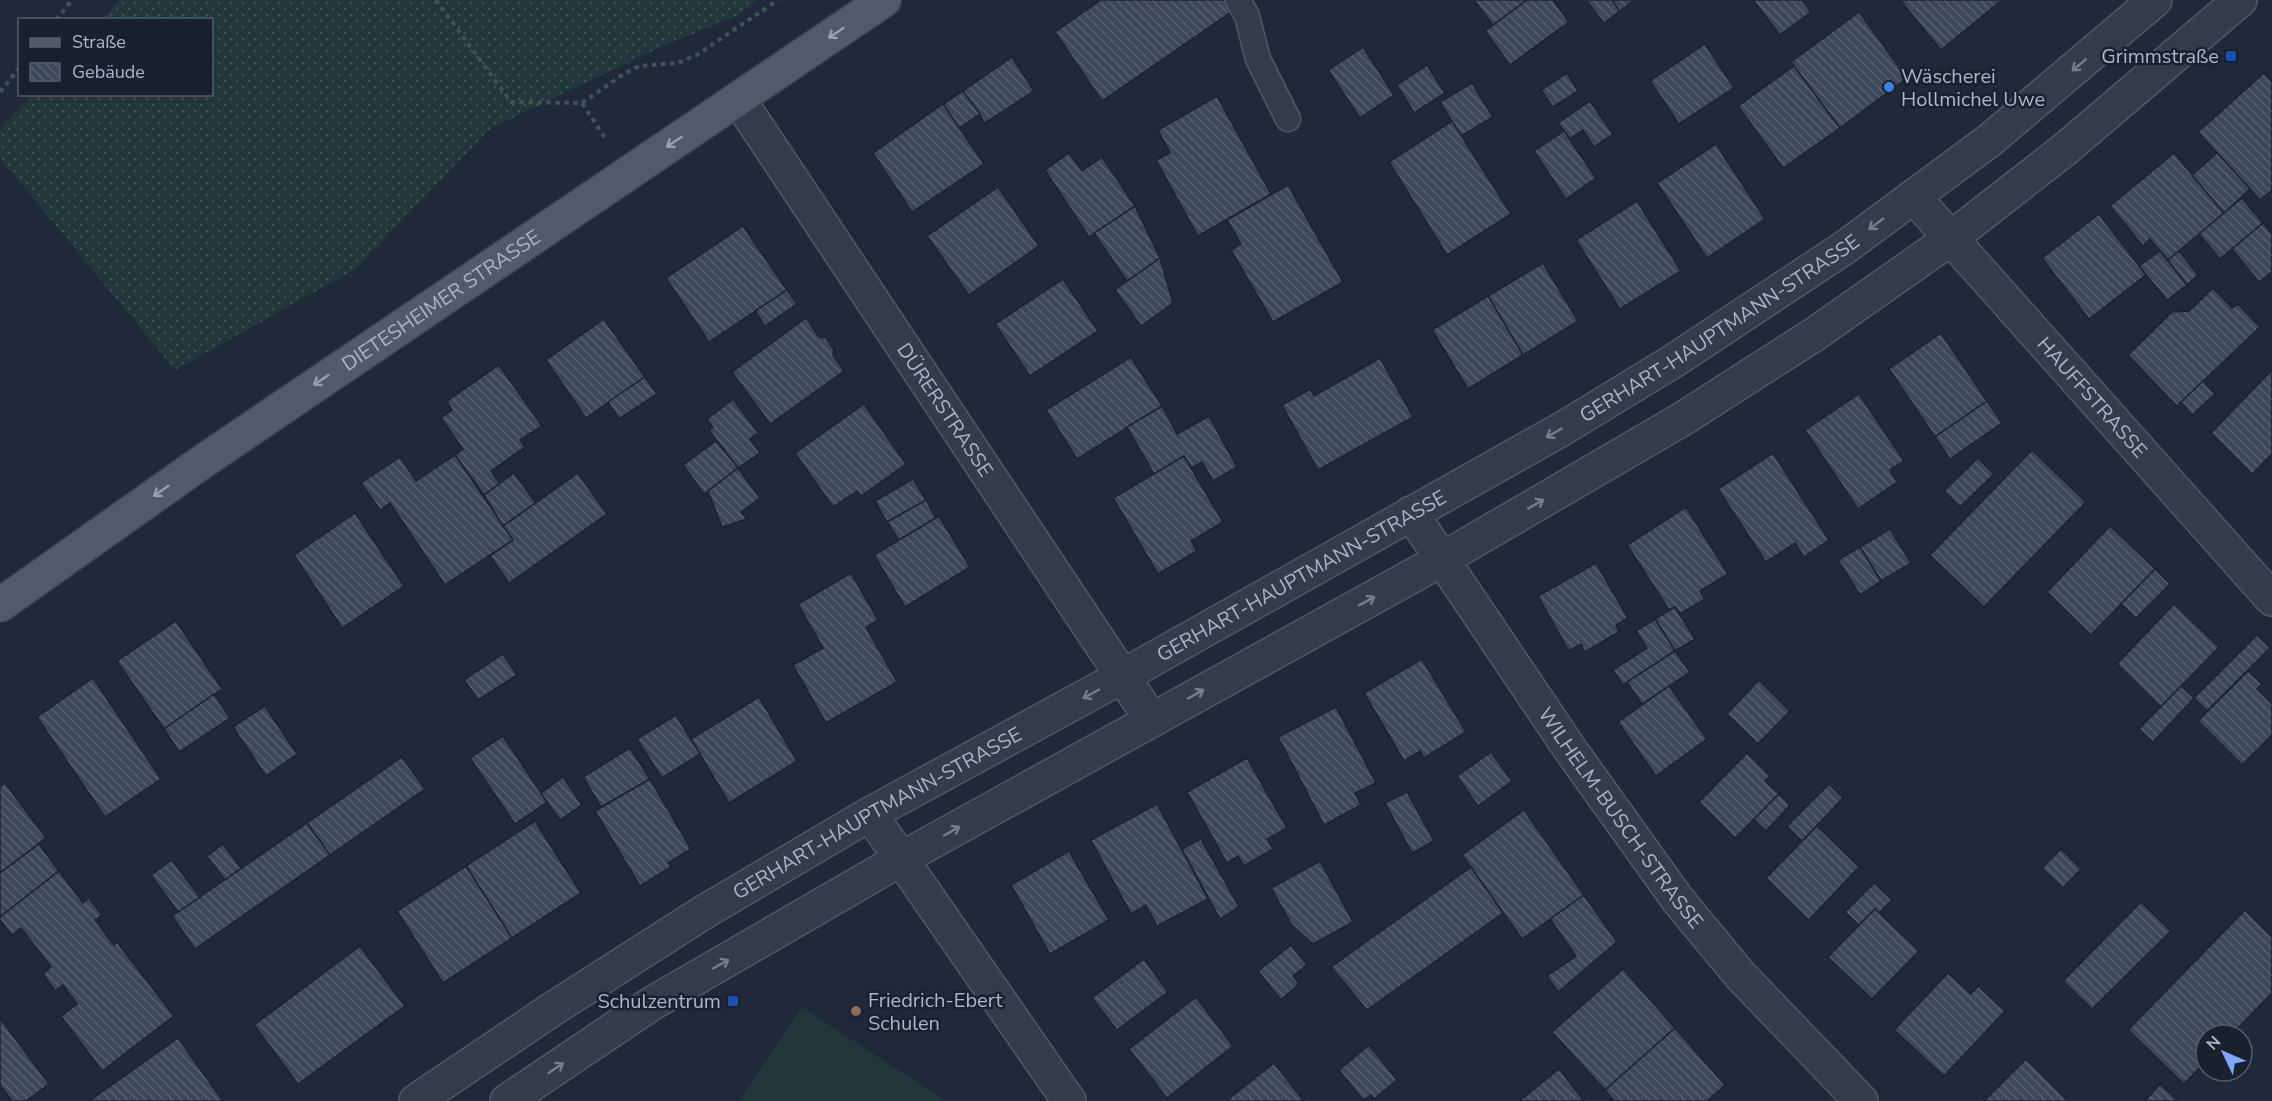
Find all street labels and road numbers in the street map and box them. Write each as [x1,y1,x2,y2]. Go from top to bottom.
street label: DIETESHEIMER STRASSE [336,223,546,377]
street label: GERHART-HAUPTMANN-STRASSE [1574,228,1865,429]
street label: HAUFFSTRASSE [2031,331,2153,464]
street label: DÜRERSTRASSE [891,337,1000,482]
street label: GERHART-HAUPTMANN-STRASSE [1152,484,1451,668]
street label: WILHELM-BUSCH-STRASSE [1532,702,1709,934]
street label: GERHART-HAUPTMANN-STRASSE [728,720,1026,906]

